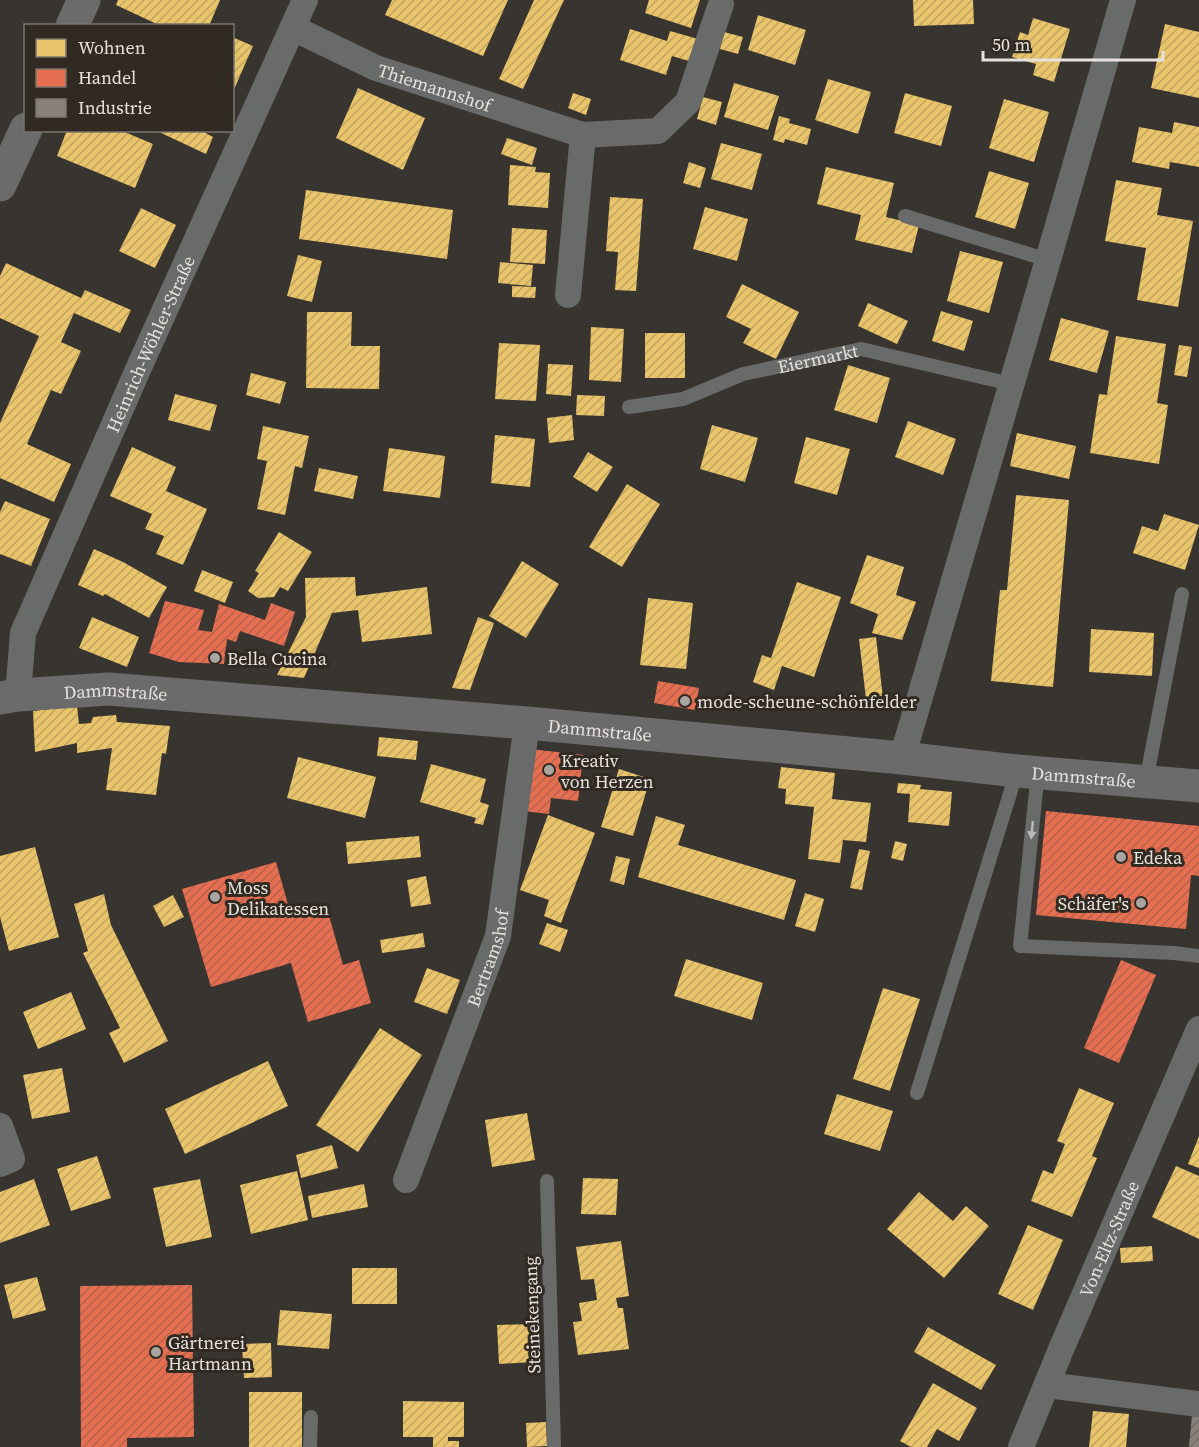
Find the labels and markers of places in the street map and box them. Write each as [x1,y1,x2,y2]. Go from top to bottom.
place label: Bella Cucina [227,646,328,671]
marker: Bella Cucina [208,651,222,665]
place label: mode-scheune-schönfelder [697,689,917,714]
marker: mode-scheune-schönfelder [678,694,692,708]
place label: Kreativ von Herzen [561,748,654,794]
marker: Kreativ von Herzen [542,763,556,777]
place label: Edeka [1133,845,1183,870]
marker: Edeka [1114,850,1128,864]
place label: Moss Delikatessen [227,875,329,921]
marker: Moss Delikatessen [208,890,222,904]
place label: Schäfer's [1058,891,1129,916]
marker: Schäfer's [1134,896,1148,910]
place label: Gärtnerei Hartmann [168,1330,252,1376]
marker: Gärtnerei Hartmann [149,1345,163,1359]

